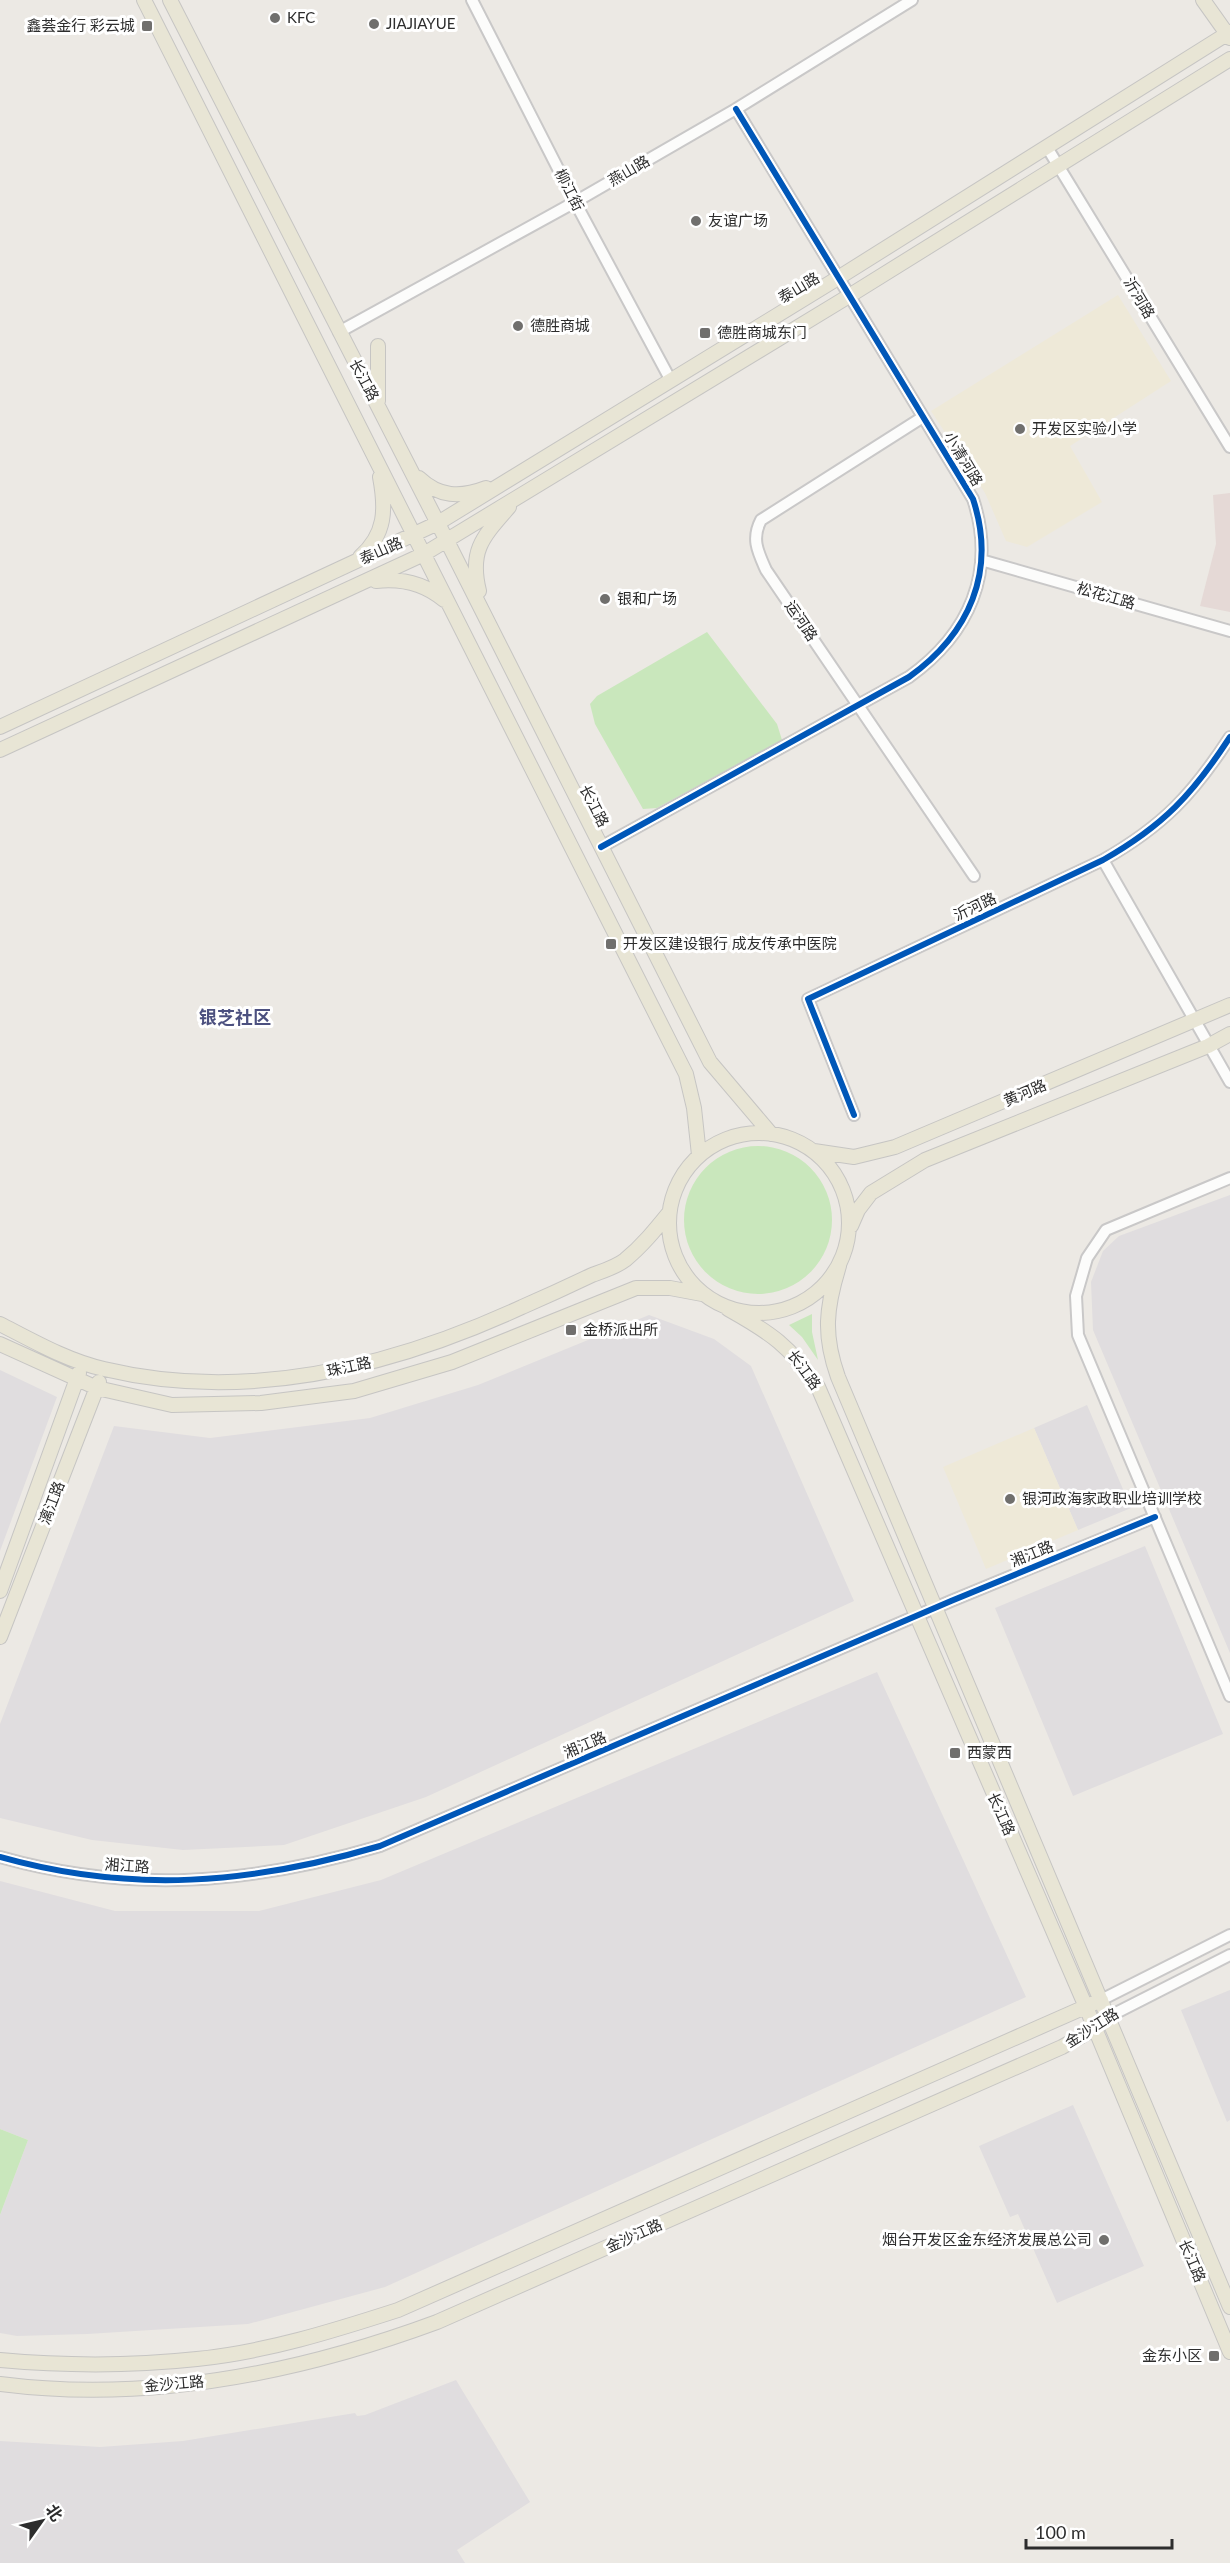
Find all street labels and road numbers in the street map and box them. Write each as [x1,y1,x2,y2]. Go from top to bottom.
street label: 燕山路 [605,151,652,189]
street label: 柳江街 [552,165,588,214]
street label: 泰山路 [775,268,822,306]
street label: 沂河路 [1121,274,1159,321]
street label: 长江路 [346,355,383,404]
street label: 小清河路 [941,428,987,489]
street label: 泰山路 [356,533,405,567]
street label: 松花江路 [1075,578,1138,612]
street label: 运河路 [782,597,822,644]
street label: 长江路 [577,781,613,830]
street label: 沂河路 [950,888,999,924]
street label: 黄河路 [1000,1075,1049,1109]
street label: 长江路 [784,1346,825,1393]
street label: 珠江路 [325,1353,373,1380]
street label: 漓江路 [35,1478,68,1527]
street label: 湘江路 [1007,1536,1056,1570]
street label: 湘江路 [560,1727,609,1761]
street label: 长江路 [985,1789,1019,1838]
street label: 湘江路 [104,1854,150,1876]
street label: 金沙江路 [1061,2004,1122,2051]
street label: 金沙江路 [603,2215,665,2256]
street label: 长江路 [1176,2236,1210,2285]
street label: 金沙江路 [143,2371,205,2395]

